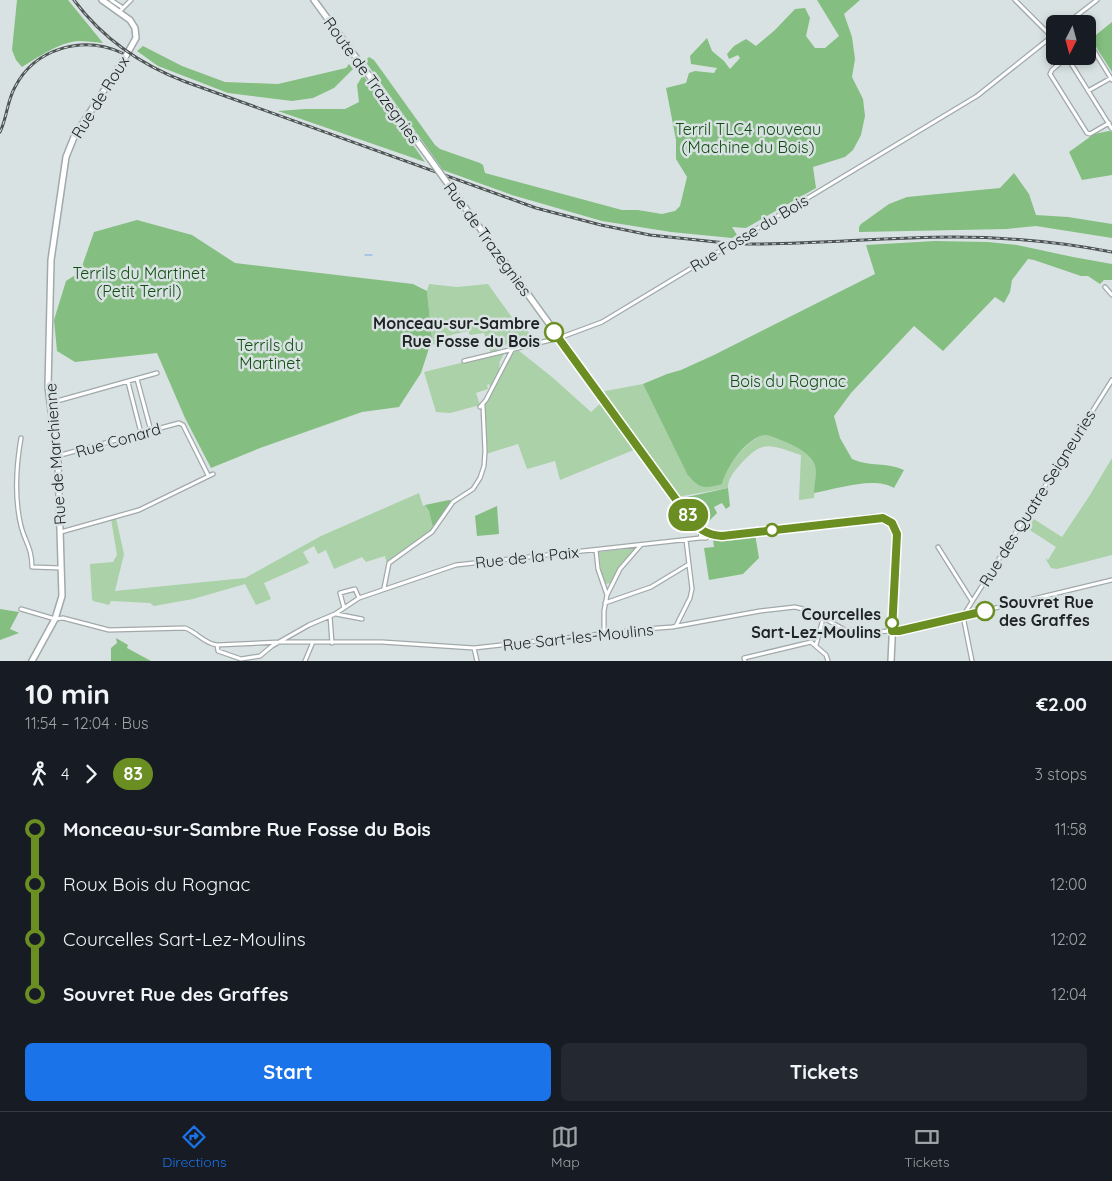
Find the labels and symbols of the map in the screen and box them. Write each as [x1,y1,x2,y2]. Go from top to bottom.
street label: Route de Trazegnies [319,13,425,147]
north arrow [1046,15,1096,65]
street label: Rue de Roux [67,52,133,142]
park label: Terril TLC4 nouveau (Machine du Bois) [675,119,821,157]
street label: Rue de Trazegnies [440,178,536,300]
street label: Rue Fosse du Bois [686,190,812,276]
park label: Terrils du Martinet (Petit Terril) [72,263,206,301]
place label: Monceau-sur-Sambre Rue Fosse du Bois [373,313,540,351]
marker: Monceau-sur-Sambre Rue Fosse du Bois [544,322,564,342]
park label: Terrils du Martinet [236,335,304,373]
park label: Bois du Rognac [730,371,846,391]
street label: Rue de Marchienne [40,382,70,526]
street label: Rue des Quatre Seigneuries [974,406,1100,590]
street label: Rue Conard [73,418,163,462]
line badge: 83 [666,499,710,531]
unlabelled marker [765,523,779,537]
street label: Rue de la Paix [474,542,580,572]
place label: Souvret Rue des Graffes [999,592,1094,630]
marker: Souvret Rue des Graffes [975,601,995,621]
place label: Courcelles Sart-Lez-Moulins [751,604,881,642]
marker: Courcelles Sart-Lez-Moulins [885,616,899,630]
street label: Rue Sart-les-Moulins [501,619,655,655]

